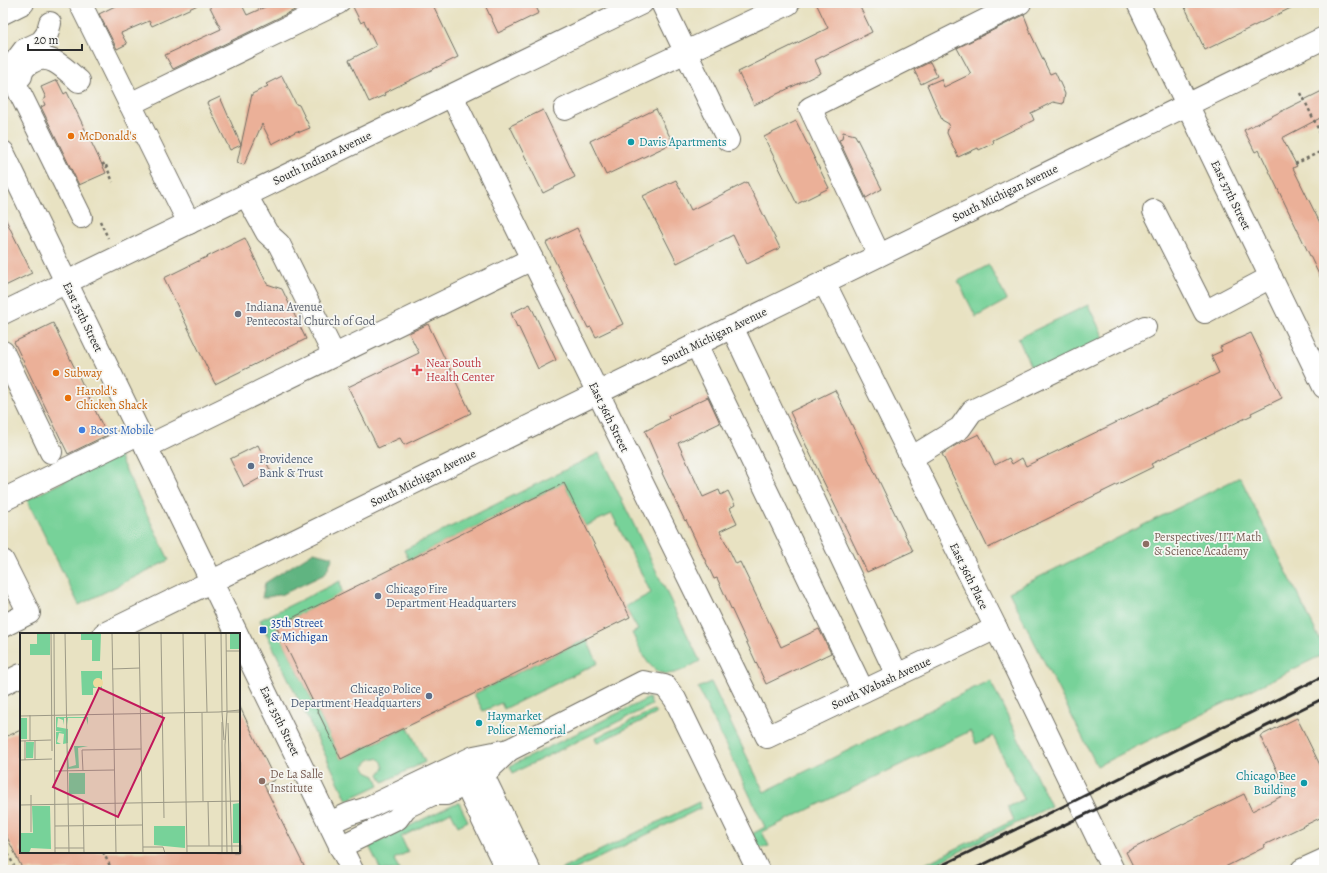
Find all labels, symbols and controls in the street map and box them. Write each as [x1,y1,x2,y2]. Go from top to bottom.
scale bar [28,26,82,52]
text: 20 m [34,32,58,48]
street label: South Indiana Avenue [270,127,374,189]
place label: McDonald's [79,128,137,144]
marker: McDonald's [66,131,76,141]
place label: Davis Apartments [639,134,727,150]
marker: Davis Apartments [626,137,636,147]
street label: East 37th Street [1207,157,1255,233]
street label: South Michigan Avenue [949,160,1061,226]
street label: East 35th Street [59,279,107,355]
place label: Indiana Avenue Pentecostal Church of God [246,299,376,329]
street label: South Michigan Avenue [658,303,770,369]
marker: Indiana Avenue Pentecostal Church of God [233,309,243,319]
place label: Near South Health Center [426,355,495,385]
marker: Near South Health Center [411,364,423,376]
place label: Subway [64,365,102,381]
marker: Subway [51,368,61,378]
street label: East 36th Street [585,379,633,455]
place label: Harold's Chicken Shack [76,383,148,413]
marker: Harold's Chicken Shack [63,393,73,403]
place label: Boost Mobile [90,422,154,438]
marker: Boost Mobile [77,425,87,435]
street label: South Michigan Avenue [367,445,479,511]
place label: Providence Bank & Trust [259,451,324,481]
marker: Providence Bank & Trust [246,461,256,471]
place label: Perspectives/IIT Math & Science Academy [1154,529,1262,559]
marker: Perspectives/IIT Math & Science Academy [1141,539,1151,549]
street label: East 36th Place [946,540,992,612]
place label: Chicago Fire Department Headquarters [386,581,517,611]
marker: Chicago Fire Department Headquarters [373,591,383,601]
place label: 35th Street & Michigan [271,615,329,645]
marker: 35th Street & Michigan [258,625,268,635]
inset map [20,633,240,853]
street label: South Wabash Avenue [829,653,933,713]
place label: Chicago Police Department Headquarters [291,681,421,711]
street label: East 35th Street [256,683,304,759]
marker: Chicago Police Department Headquarters [424,691,434,701]
place label: Haymarket Police Memorial [487,708,566,738]
marker: Haymarket Police Memorial [474,718,484,728]
place label: De La Salle Institute [270,766,323,796]
place label: Chicago Bee Building [1236,768,1296,798]
marker: De La Salle Institute [257,776,267,786]
marker: Chicago Bee Building [1299,778,1309,788]

